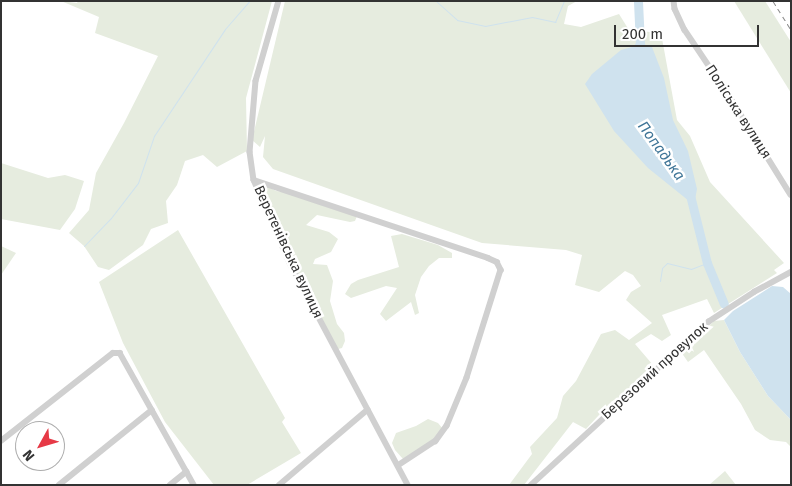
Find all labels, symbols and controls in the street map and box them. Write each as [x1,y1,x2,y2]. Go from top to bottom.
scale bar [617,15,762,47]
text: 200 m [622,25,663,43]
street label: Поліська вулиця [701,62,775,162]
water label: Попадька [634,118,688,184]
street label: Веретенівська вулиця [250,183,326,321]
street label: Березовий провулок [598,319,712,423]
north arrow [15,421,65,471]
text: N [19,446,38,464]

